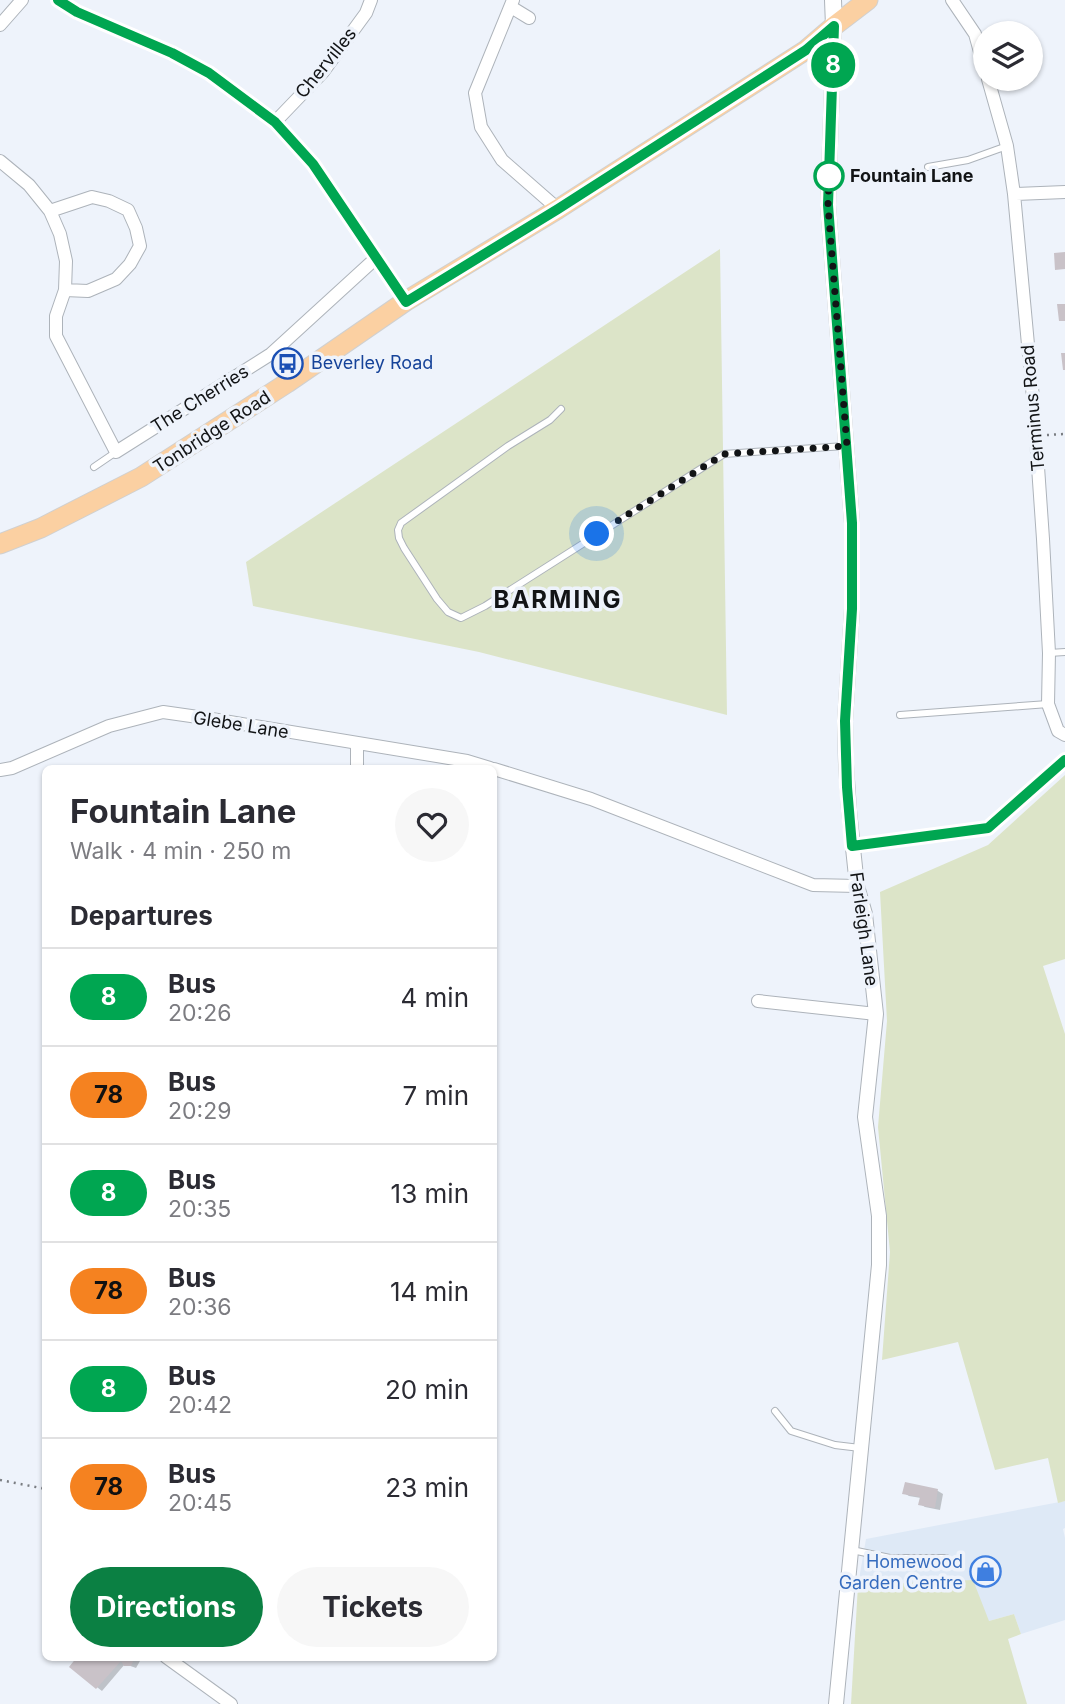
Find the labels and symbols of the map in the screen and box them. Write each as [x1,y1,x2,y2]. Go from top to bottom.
street label: Chervilles [291,23,360,102]
line badge: 8 [810,42,856,88]
marker: Fountain Lane [814,161,844,191]
place label: Fountain Lane [850,165,974,186]
street label: Terminus Road [1017,344,1049,472]
bus stop icon: Beverley Road [271,346,305,380]
place label: Beverley Road [311,352,433,373]
street label: The Cherries [147,360,252,437]
street label: Tonbridge Road [149,386,274,477]
your location [579,516,614,551]
district label: BARMING [494,585,622,614]
street label: Glebe Lane [192,707,290,742]
street label: Farleigh Lane [846,871,883,987]
place label: Homewood Garden Centre [839,1551,963,1593]
shop icon: Homewood Garden Centre [969,1555,1003,1589]

